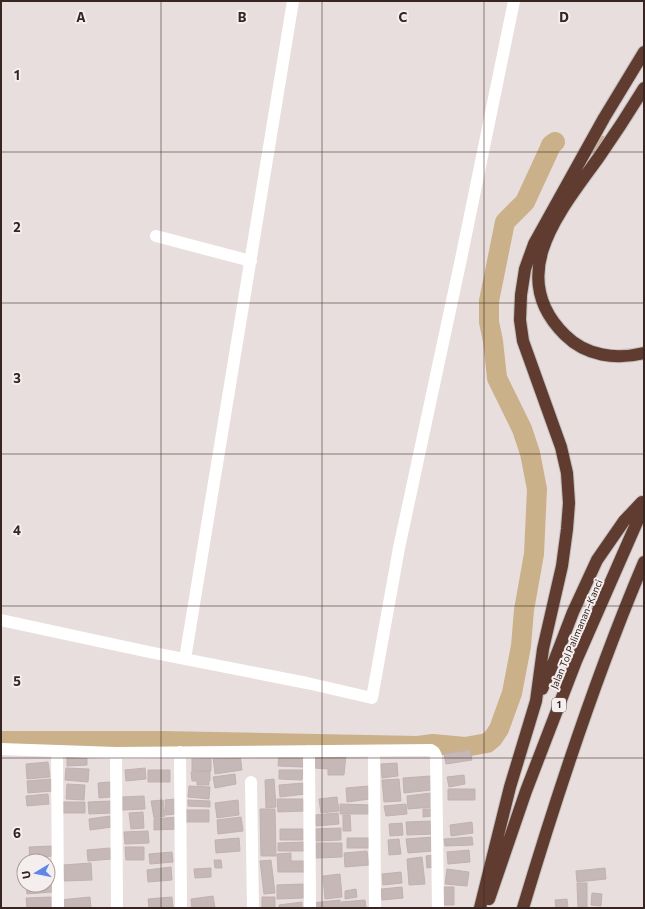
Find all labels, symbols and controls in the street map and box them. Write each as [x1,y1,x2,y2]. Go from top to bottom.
text: A [76,9,86,25]
text: B [238,9,247,25]
text: C [399,9,408,25]
text: D [559,9,569,25]
text: 1 [14,67,20,83]
text: 2 [13,219,21,235]
text: 3 [13,370,21,386]
text: 4 [13,522,21,538]
street label: Jalan Tol Palimanan–Kanci [547,577,605,691]
text: 5 [13,673,21,689]
road number: 1 [552,698,566,712]
text: 6 [13,825,21,841]
north arrow [16,853,56,893]
text: U [19,870,33,880]

